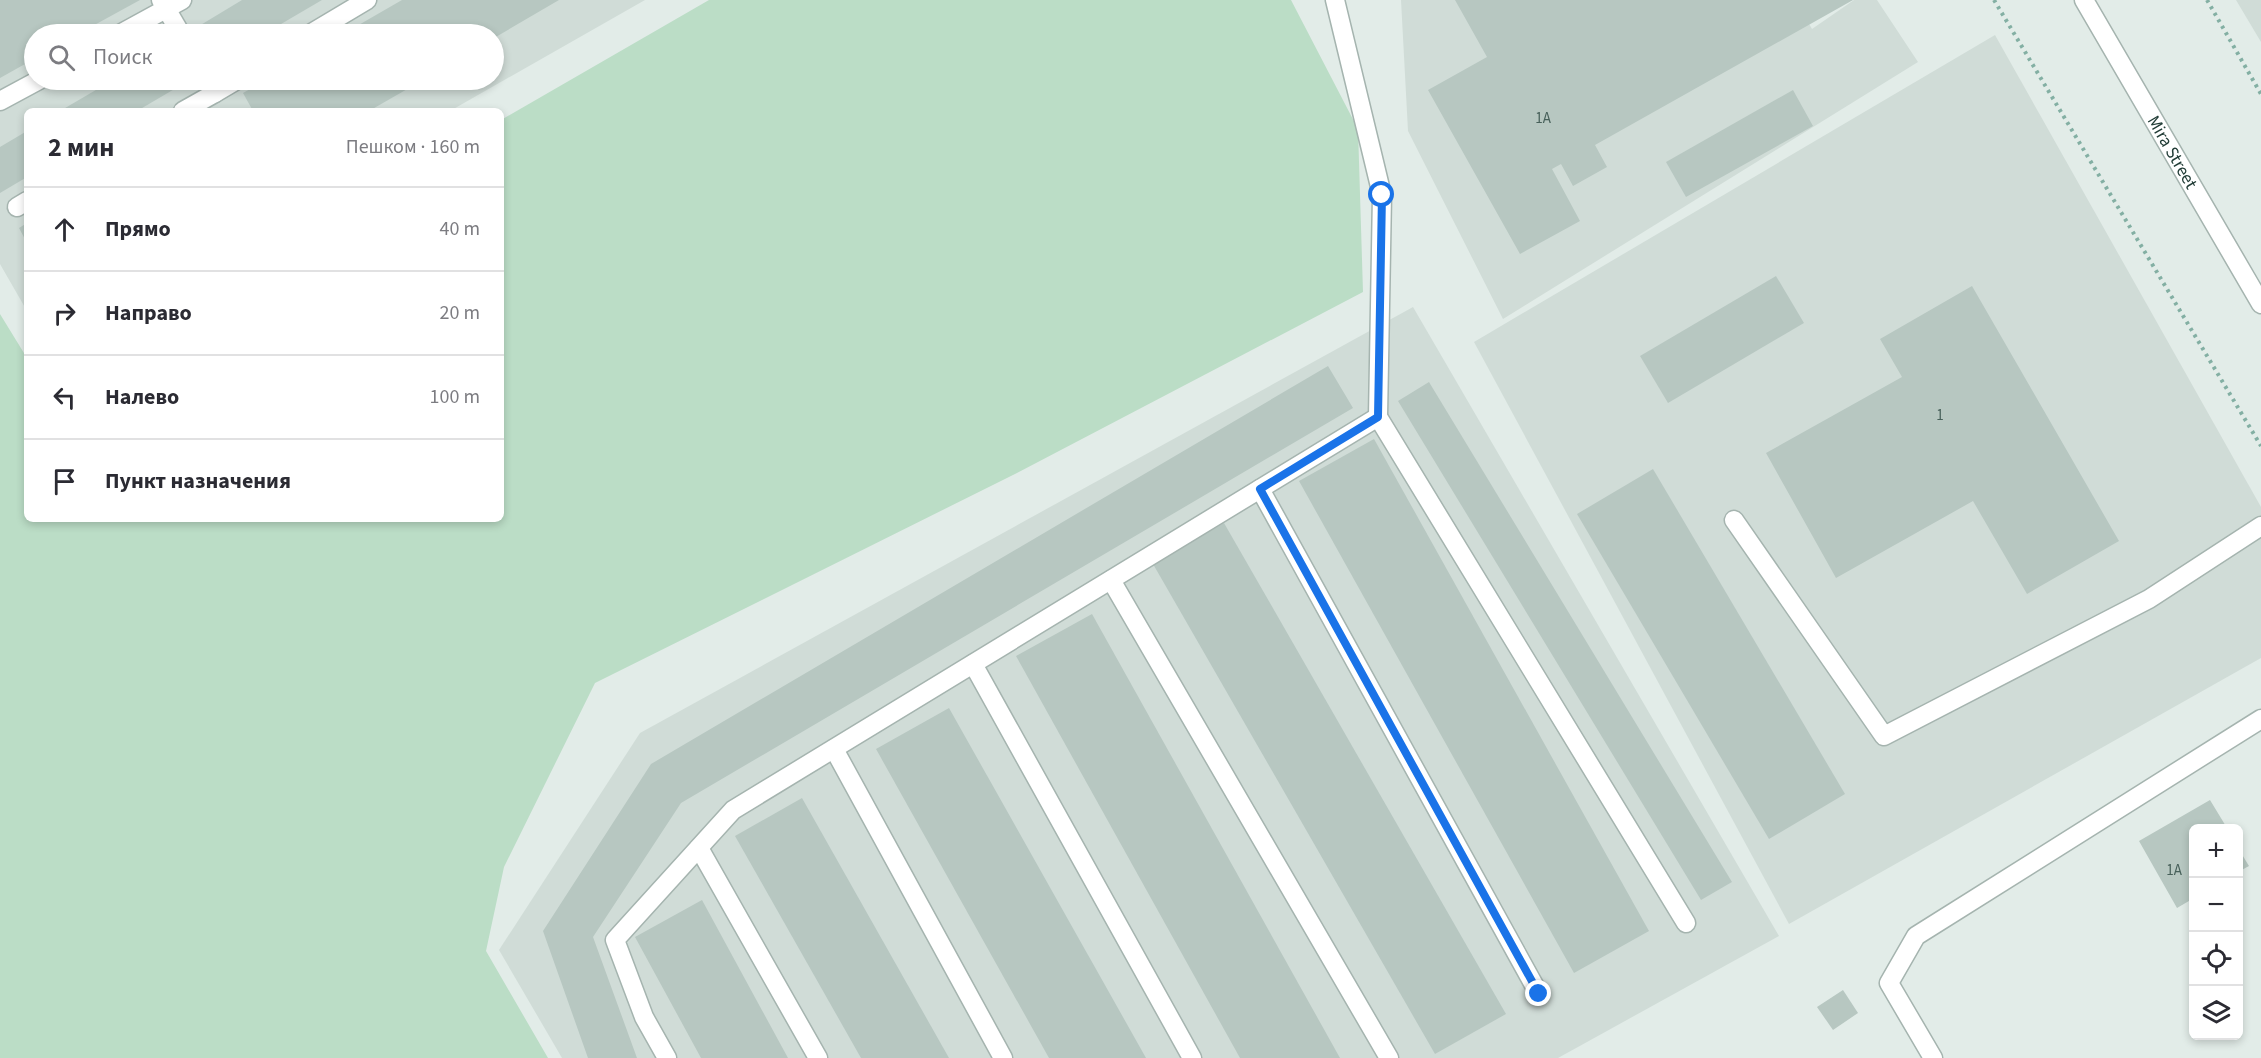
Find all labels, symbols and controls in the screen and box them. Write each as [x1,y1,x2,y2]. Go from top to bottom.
search box [24,24,504,90]
icon: search [45,41,78,74]
text: Поиск [93,41,152,73]
house number: 1А [1535,108,1552,129]
street label: Mira Street [2141,111,2203,194]
text: 2 мин [48,129,114,166]
text: Пешком · 160 m [346,133,480,161]
route start [1368,181,1394,207]
icon: ahead [48,213,81,246]
text: Прямо [105,213,171,245]
text: 40 m [440,215,480,243]
icon: right [48,297,81,330]
text: Направо [105,297,192,329]
text: 20 m [440,299,480,327]
icon: left [48,381,81,414]
text: Налево [105,381,179,413]
text: 100 m [430,383,480,411]
house number: 1 [1936,405,1944,426]
icon: arrive [48,465,81,498]
text: Пункт назначения [105,465,291,497]
map controls [2189,824,2243,1040]
button: + [2189,824,2243,878]
house number: 1А [2166,860,2183,881]
button: − [2189,878,2243,932]
button: locate [2189,932,2243,986]
route end [1525,980,1551,1006]
button: layers [2189,986,2243,1040]

